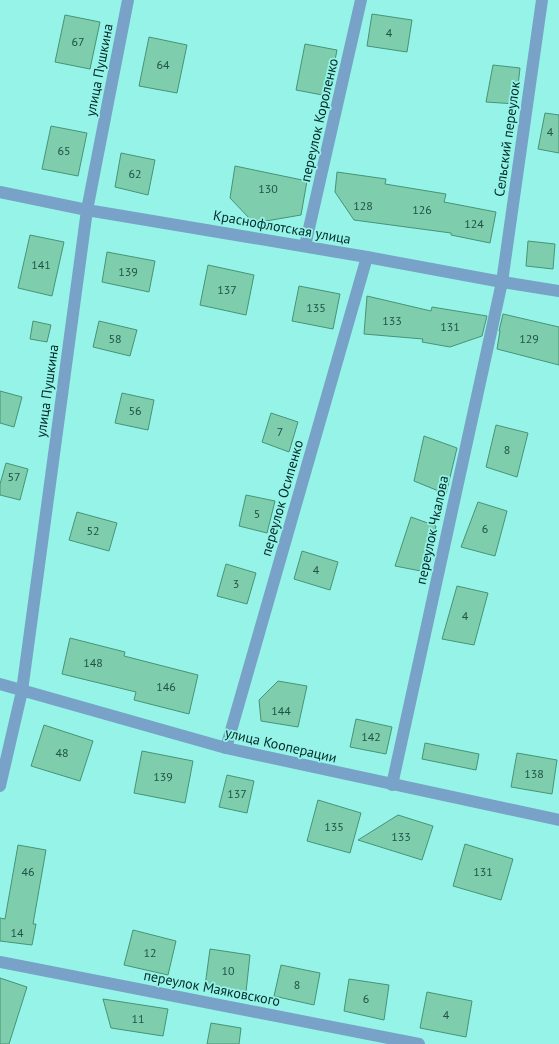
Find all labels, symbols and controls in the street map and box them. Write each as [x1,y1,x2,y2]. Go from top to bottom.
street label: улица Пушкина [81,22,117,118]
house number: 4 [386,25,393,40]
house number: 67 [71,34,85,49]
street label: переулок Короленко [296,56,342,184]
house number: 64 [156,57,170,72]
street label: Сельский переулок [490,80,524,198]
house number: 4 [547,124,554,139]
house number: 65 [57,143,71,158]
house number: 62 [128,166,142,181]
house number: 130 [258,181,278,196]
house number: 128 [353,198,373,213]
house number: 126 [412,202,432,217]
street label: Краснофлотская улица [212,206,352,248]
house number: 124 [464,216,484,231]
house number: 141 [31,257,51,272]
house number: 139 [118,264,138,279]
house number: 137 [217,282,237,297]
house number: 135 [306,300,326,315]
house number: 133 [382,313,402,328]
house number: 131 [440,319,460,334]
house number: 58 [108,331,122,346]
house number: 129 [519,331,539,346]
street label: улица Пушкина [32,343,62,439]
house number: 56 [128,403,142,418]
house number: 7 [277,424,283,439]
street label: переулок Осипенко [257,438,307,558]
house number: 8 [504,442,510,457]
house number: 57 [7,469,21,484]
street label: переулок Чкалова [412,474,452,586]
house number: 5 [254,506,260,521]
house number: 6 [482,521,488,536]
house number: 52 [86,523,100,538]
house number: 4 [313,562,320,577]
house number: 3 [233,576,239,591]
house number: 4 [462,608,469,623]
house number: 148 [83,655,103,670]
house number: 146 [156,679,176,694]
house number: 144 [271,703,291,718]
street label: улица Кооперации [223,723,339,767]
house number: 142 [361,729,381,744]
house number: 48 [55,745,69,760]
house number: 138 [524,766,544,781]
house number: 139 [153,769,173,784]
house number: 137 [227,786,247,801]
house number: 135 [324,819,344,834]
house number: 133 [391,829,411,844]
house number: 46 [21,864,35,879]
house number: 131 [473,864,493,879]
house number: 14 [10,925,24,940]
house number: 12 [143,945,157,960]
house number: 10 [221,963,235,978]
street label: переулок Маяковского [142,966,282,1010]
house number: 8 [294,977,300,992]
house number: 6 [363,991,369,1006]
house number: 4 [443,1007,450,1022]
house number: 11 [131,1011,145,1026]

